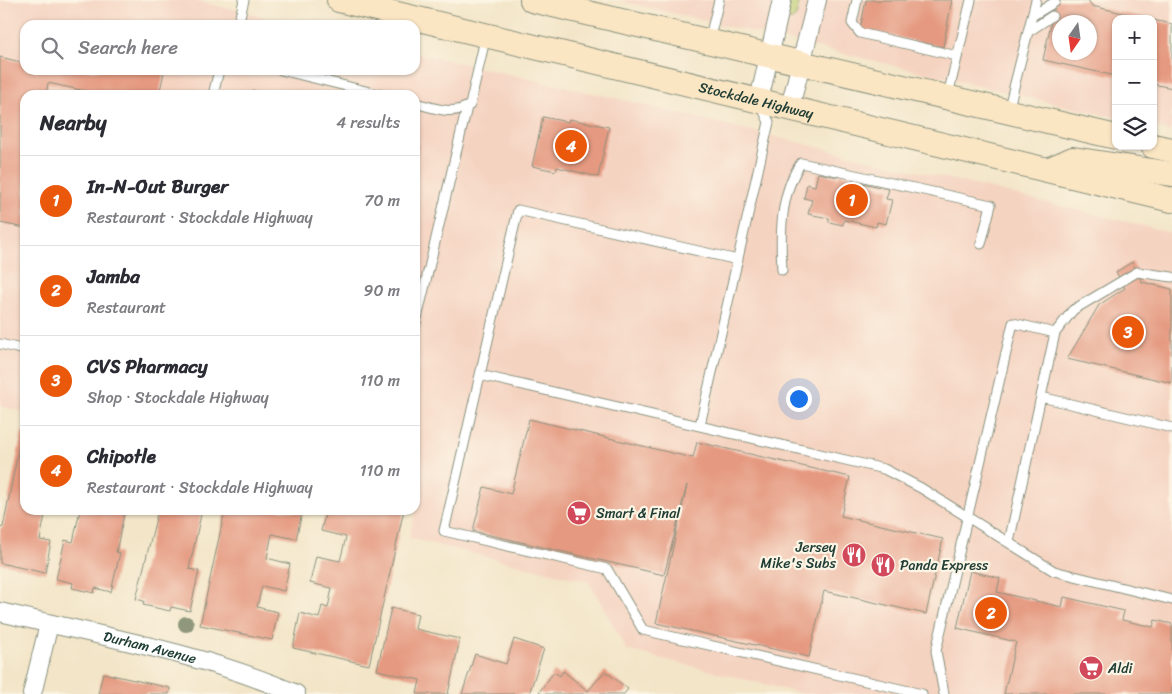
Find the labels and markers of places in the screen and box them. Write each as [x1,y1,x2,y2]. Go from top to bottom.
pin: 4 [555,127,587,165]
pin: 1 [836,181,868,219]
pin: 3 [1112,313,1144,351]
supermarket icon: Smart & Final [566,500,592,526]
place label: Smart & Final [596,501,681,526]
place label: Jersey Mike's Subs [761,535,837,576]
restaurant icon: Jersey Mike's Subs [841,542,867,568]
restaurant icon: Panda Express [870,552,896,578]
place label: Panda Express [900,553,989,578]
pin: 2 [975,594,1007,632]
supermarket icon: Aldi [1078,655,1104,681]
place label: Aldi [1107,656,1134,681]

